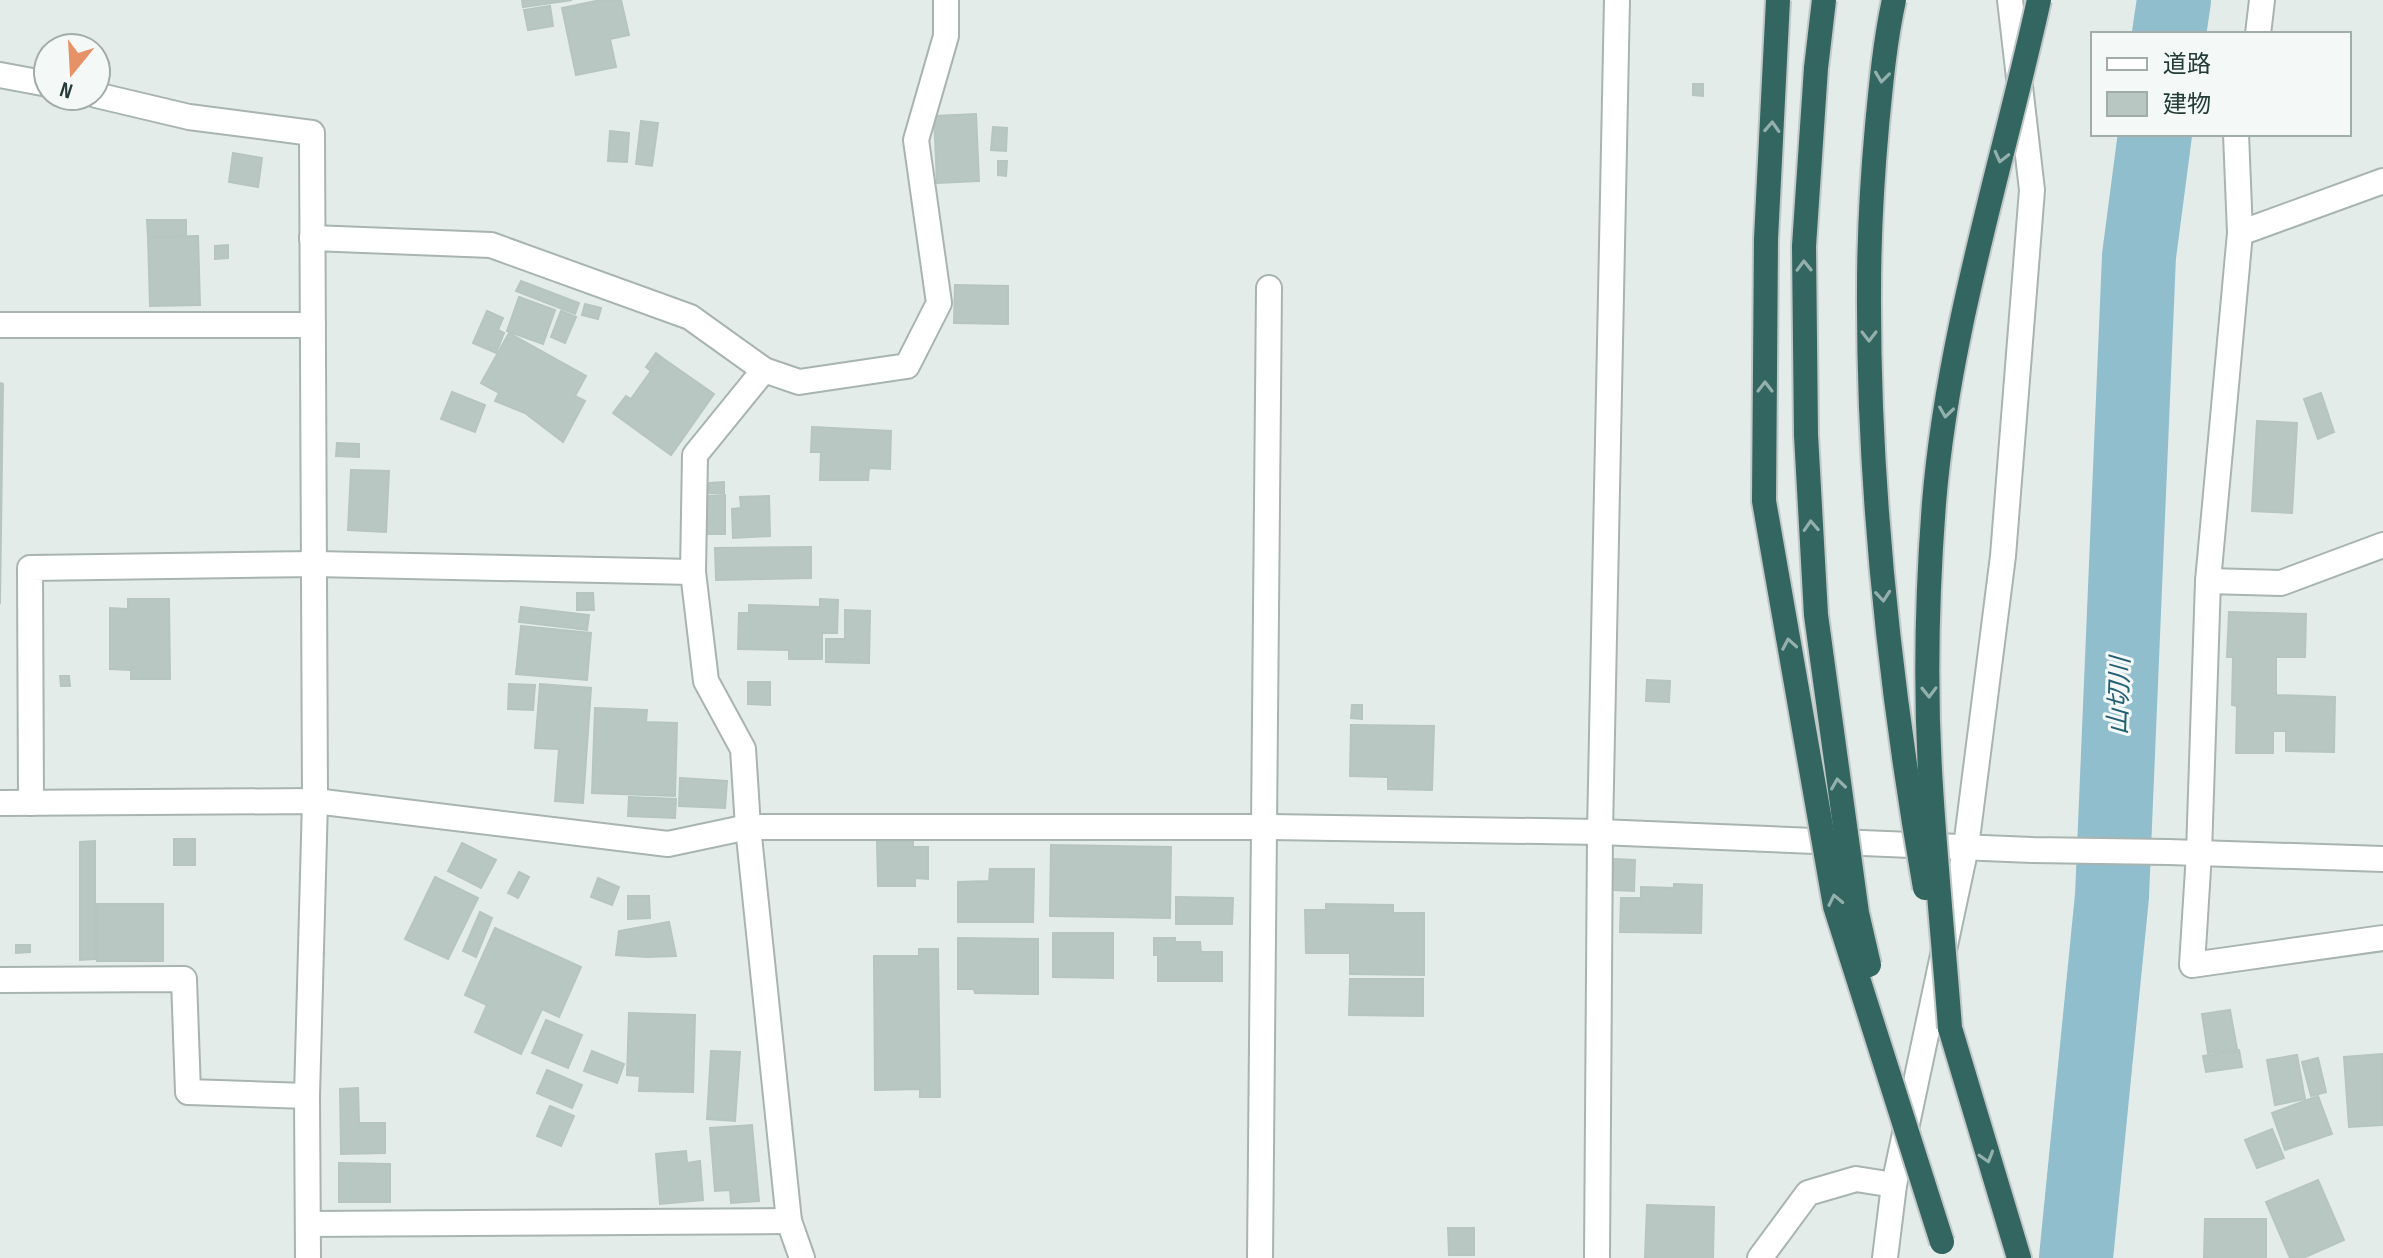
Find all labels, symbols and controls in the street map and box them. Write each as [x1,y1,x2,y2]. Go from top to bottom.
north arrow [32,32,112,112]
legend [2091,32,2351,136]
text: 道路 [2163,50,2211,79]
one-way arrow [1874,70,1891,84]
text: N [57,75,76,104]
text: 建物 [2163,90,2211,119]
one-way arrow [1763,120,1780,133]
one-way arrow [1993,150,2010,164]
one-way arrow [1795,259,1813,272]
one-way arrow [1860,330,1878,343]
one-way arrow [1756,380,1774,393]
one-way arrow [1938,405,1955,418]
one-way arrow [1803,519,1820,532]
one-way arrow [1874,590,1891,603]
one-way arrow [1782,638,1799,651]
water label: 山切川 [2103,653,2137,736]
one-way arrow [1920,686,1938,699]
one-way arrow [1830,777,1847,791]
one-way arrow [1827,894,1844,908]
one-way arrow [1978,1150,1994,1164]

